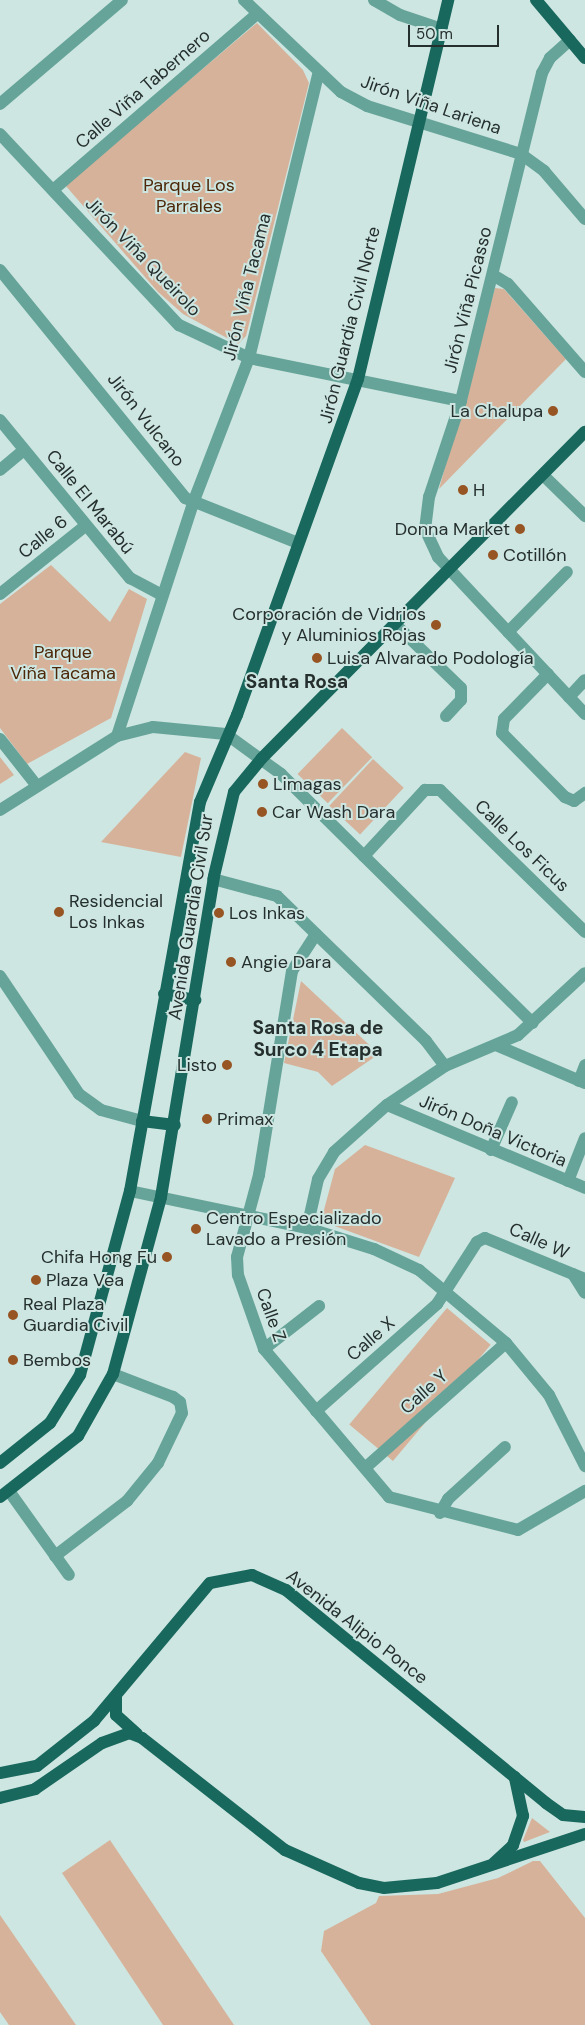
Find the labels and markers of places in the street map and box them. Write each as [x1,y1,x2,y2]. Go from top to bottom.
place label: La Chalupa [450,400,543,422]
marker: La Chalupa [547,405,559,417]
place label: H [473,479,485,501]
marker: H [457,484,469,496]
place label: Donna Market [395,518,510,540]
marker: Donna Market [514,523,526,535]
place label: Cotillón [503,544,567,566]
marker: Cotillón [487,549,499,561]
place label: Corporación de Vidrios y Aluminios Rojas [232,604,426,646]
marker: Corporación de Vidrios y Aluminios Rojas [430,619,442,631]
place label: Luisa Alvarado Podología [327,647,533,669]
marker: Luisa Alvarado Podología [311,652,323,664]
place label: Limagas [273,773,342,795]
marker: Limagas [257,778,269,790]
place label: Car Wash Dara [272,801,395,823]
marker: Car Wash Dara [256,806,268,818]
place label: Residencial Los Inkas [69,891,163,934]
place label: Los Inkas [229,902,305,924]
marker: Residencial Los Inkas [53,906,65,918]
marker: Los Inkas [213,907,225,919]
place label: Angie Dara [241,951,331,973]
marker: Angie Dara [225,956,237,968]
place label: Listo [177,1054,217,1076]
marker: Listo [221,1059,233,1071]
place label: Primax [217,1108,273,1130]
marker: Primax [201,1113,213,1125]
place label: Centro Especializado Lavado a Presión [206,1208,382,1250]
marker: Centro Especializado Lavado a Presión [190,1223,202,1235]
place label: Chifa Hong Fu [41,1246,157,1268]
marker: Chifa Hong Fu [161,1251,173,1263]
place label: Plaza Vea [46,1269,124,1291]
marker: Plaza Vea [30,1274,42,1286]
place label: Real Plaza Guardia Civil [23,1294,128,1336]
marker: Real Plaza Guardia Civil [7,1309,19,1321]
place label: Bembos [23,1349,91,1371]
marker: Bembos [7,1354,19,1366]

